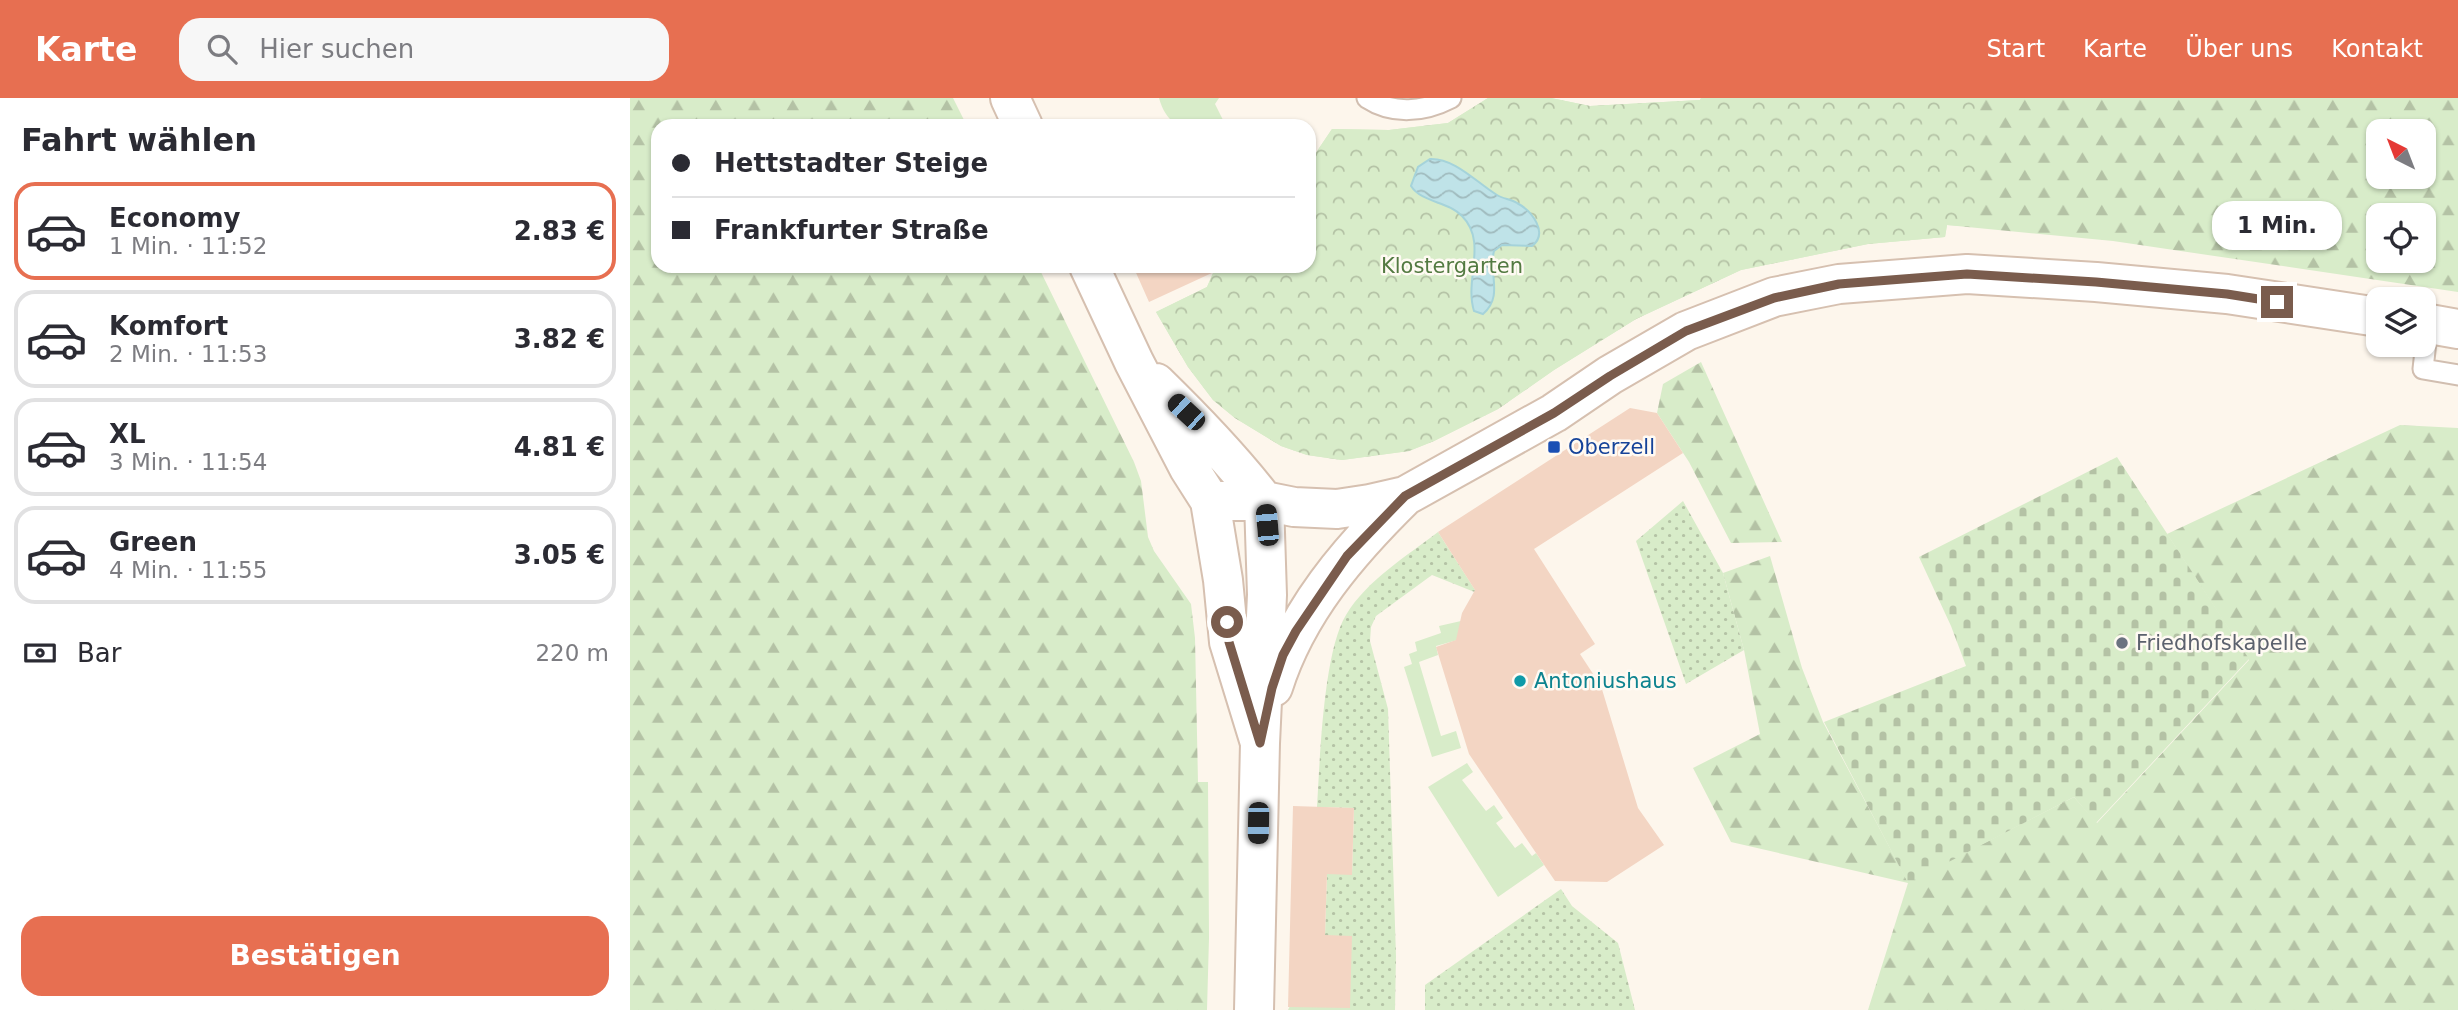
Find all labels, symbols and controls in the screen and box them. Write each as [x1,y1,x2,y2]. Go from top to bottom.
search box [179,18,669,81]
text: Karte [35,30,137,69]
icon: search [203,30,241,68]
text: Hier suchen [259,34,414,64]
text: Start [1986,35,2045,63]
text: Karte [2083,35,2147,63]
text: Über uns [2185,35,2293,63]
text: Kontakt [2331,35,2423,63]
north arrow [2366,119,2436,189]
map controls [2366,119,2436,357]
text: Fahrt wählen [21,121,257,159]
text: Hettstadter Steige [714,148,988,178]
icon: car [25,200,88,263]
callout: 1 Min. [2212,200,2342,250]
text: Economy [109,203,240,233]
button: locate [2366,203,2436,273]
text: 1 Min. [2237,212,2317,238]
text: Frankfurter Straße [714,215,989,245]
text: 2.83 € [514,216,605,246]
text: 1 Min. · 11:52 [109,233,267,259]
park label: Klostergarten [1381,254,1523,278]
route end [2261,286,2293,318]
button: layers [2366,287,2436,357]
icon: car [25,308,88,371]
text: Komfort [109,311,228,341]
text: 3.82 € [514,324,605,354]
text: 2 Min. · 11:53 [109,341,267,367]
car [1164,390,1209,434]
icon: car [25,416,88,479]
text: XL [109,419,146,449]
text: 4.81 € [514,432,605,462]
place label: Oberzell [1568,435,1655,459]
marker: Oberzell [1546,439,1562,455]
text: 3 Min. · 11:54 [109,449,267,475]
car [1255,503,1280,547]
icon: car [25,524,88,587]
text: Green [109,527,197,557]
text: 3.05 € [514,540,605,570]
text: 4 Min. · 11:55 [109,557,267,583]
route start [1211,606,1243,638]
place label: Friedhofskapelle [2136,631,2307,655]
icon: cash [21,634,59,672]
marker: Friedhofskapelle [2114,635,2130,651]
text: Bar [77,638,121,668]
text: 220 m [535,640,609,666]
place label: Antoniushaus [1534,669,1677,693]
marker: Antoniushaus [1512,673,1528,689]
car [1248,802,1269,844]
button: Bestätigen [21,916,609,996]

